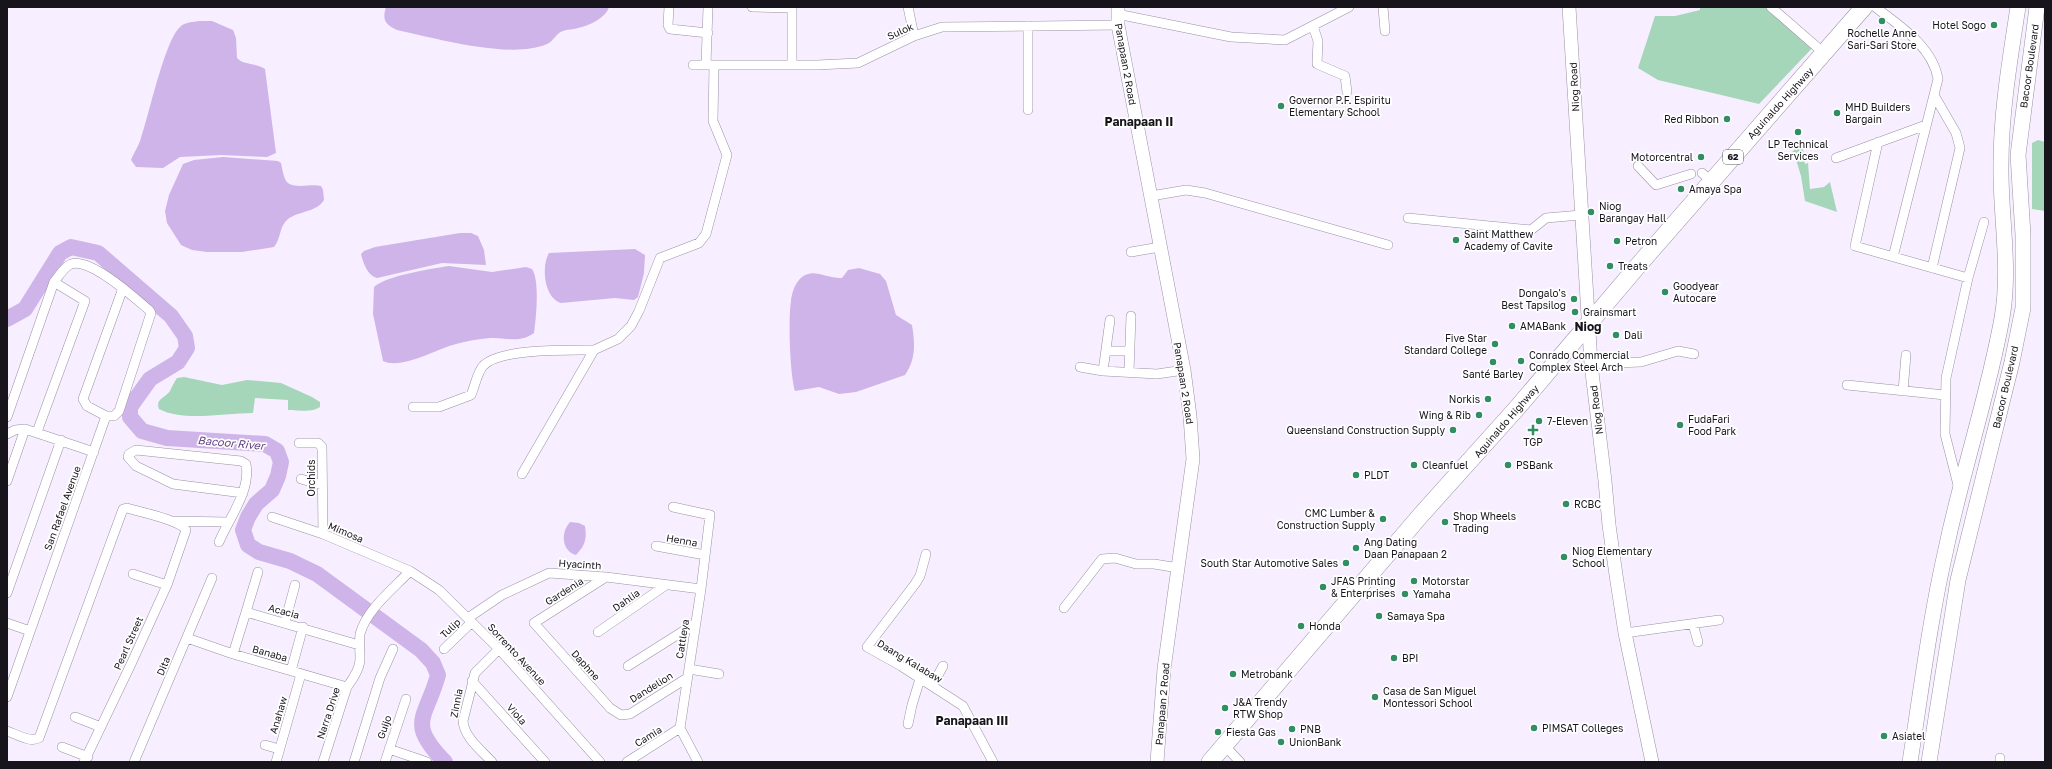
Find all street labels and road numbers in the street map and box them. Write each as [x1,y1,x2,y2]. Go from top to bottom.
street label: Sulok [885,20,915,42]
street label: Panapaan 2 Road [1113,22,1139,106]
street label: Bacoor Boulevard [2017,23,2041,109]
street label: Niog Road [1567,62,1581,112]
street label: Aguinaldo Highway [1745,64,1816,141]
road number: 62 [1723,150,1743,164]
street label: Panapaan 2 Road [1172,341,1196,425]
street label: Bacoor Boulevard [1990,344,2020,430]
street label: Aguinaldo Highway [1471,382,1541,460]
street label: Niog Road [1587,385,1605,435]
street label: Orchids [305,460,317,496]
street label: San Rafael Avenue [41,464,83,552]
street label: Mimosa [327,519,365,545]
street label: Henna [666,531,698,549]
street label: Hyacinth [558,557,602,571]
street label: Gardenia [543,575,585,607]
street label: Dahlia [610,586,642,614]
street label: Acacia [267,601,301,621]
street label: Pearl Street [111,614,145,672]
street label: Tulip [437,616,463,640]
street label: Cattleya [673,618,691,660]
street label: Sorrento Avenue [485,621,549,687]
street label: Daang Kalabaw [875,637,945,685]
street label: Banaba [251,642,289,664]
street label: Daphne [569,647,603,683]
street label: Dita [154,655,172,677]
street label: Panapaan 2 Road [1152,662,1172,746]
street label: Dandelion [627,669,675,705]
street label: Narra Drive [314,685,342,740]
street label: Zinnia [447,687,465,719]
street label: Anahaw [267,695,289,735]
street label: Viola [504,701,530,727]
street label: Guijo [374,713,394,741]
street label: Camia [632,723,664,749]

